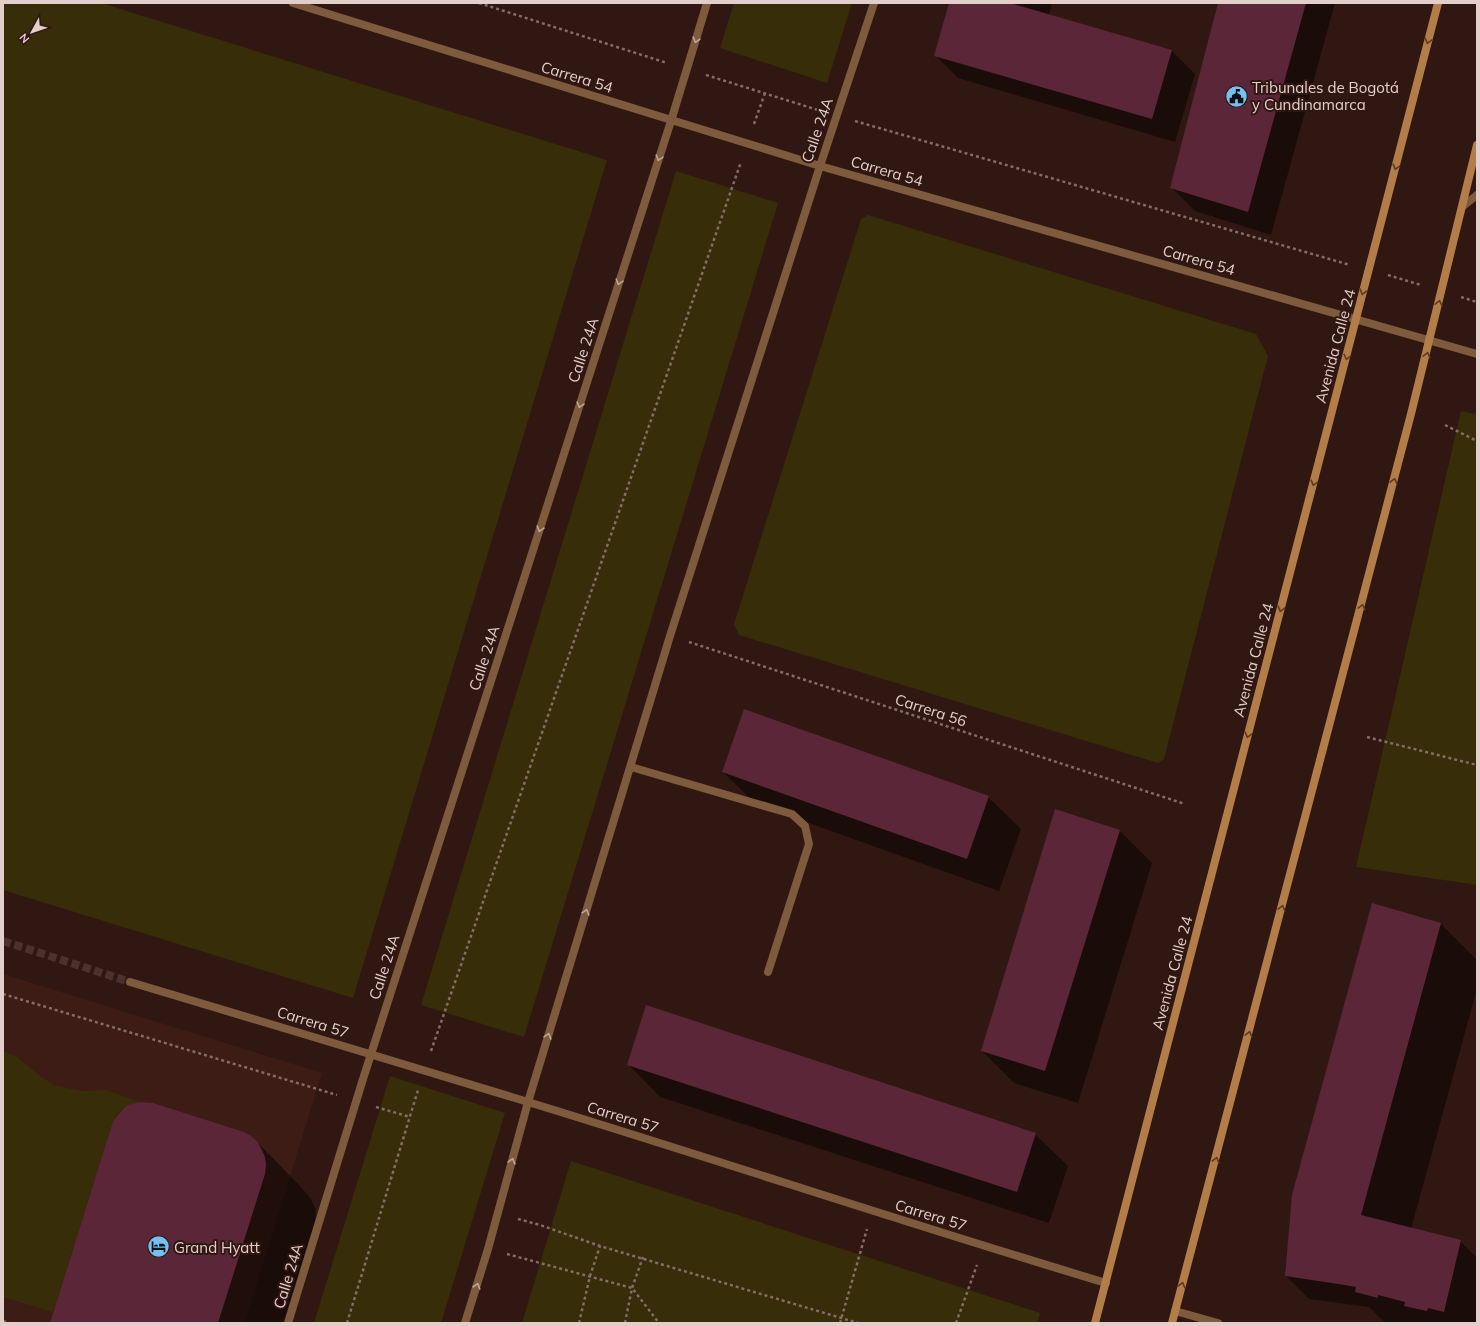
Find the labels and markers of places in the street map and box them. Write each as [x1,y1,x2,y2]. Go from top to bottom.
place label: Tribunales de Bogotá y Cundinamarca [1252,78,1399,114]
public building icon: Tribunales de Bogotá y Cundinamarca [1224,83,1250,109]
hotel icon: Grand Hyatt [145,1234,171,1260]
place label: Grand Hyatt [174,1238,260,1257]

